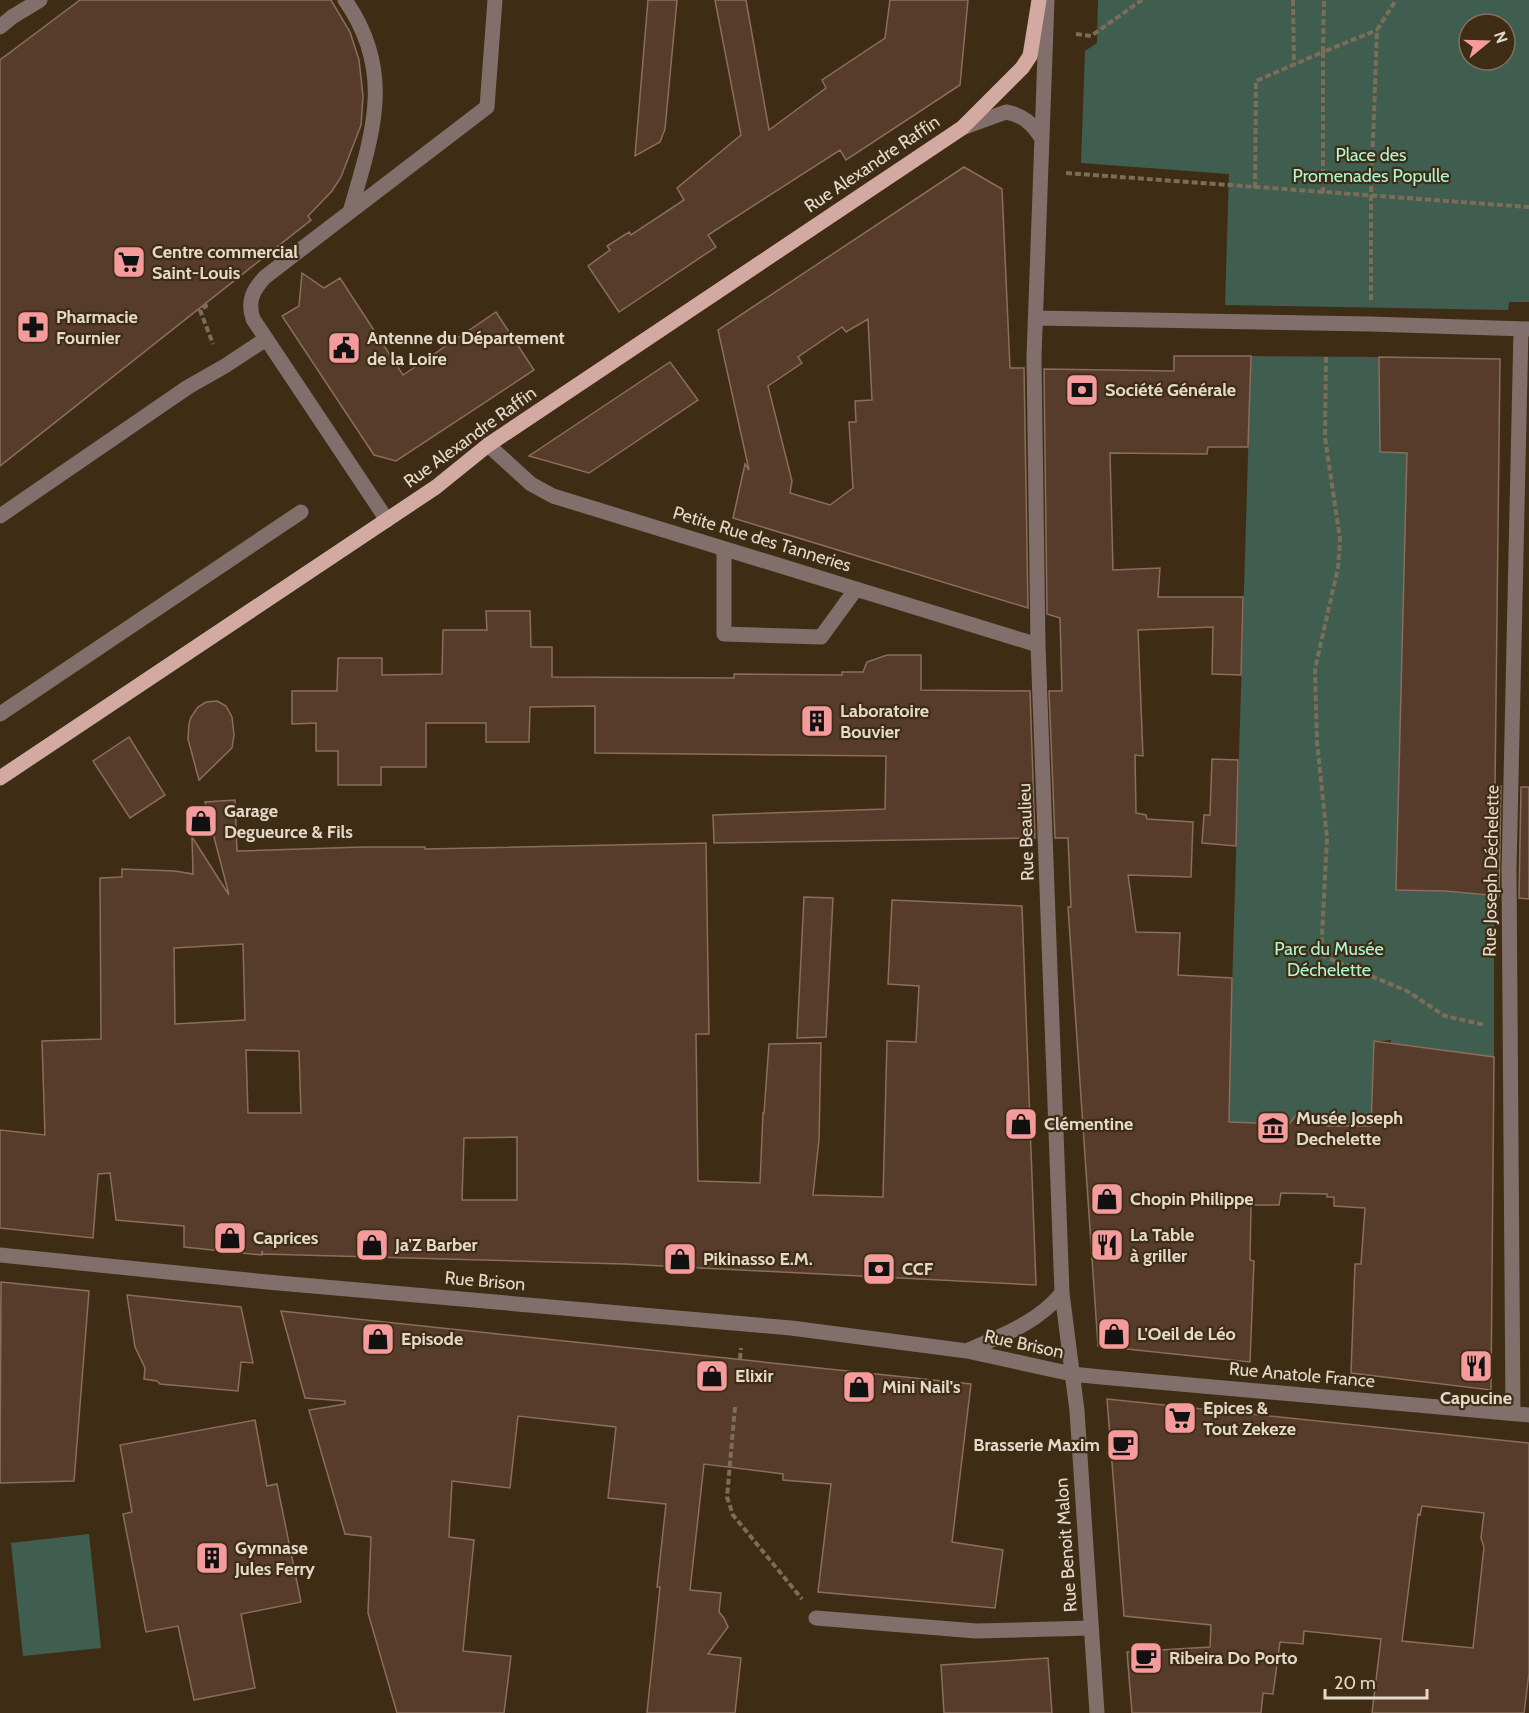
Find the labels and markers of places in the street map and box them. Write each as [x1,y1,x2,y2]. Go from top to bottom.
place label: Centre commercial Saint-Louis [152,241,298,284]
supermarket icon: Centre commercial Saint-Louis [111,244,147,280]
place label: Pharmacie Fournier [56,306,138,349]
pharmacy icon: Pharmacie Fournier [15,309,51,345]
place label: Antenne du Département de la Loire [367,327,565,370]
public building icon: Antenne du Département de la Loire [326,330,362,366]
bank icon: Société Générale [1064,372,1100,408]
place label: Société Générale [1105,379,1236,401]
place label: Laboratoire Bouvier [840,700,929,743]
building icon: Laboratoire Bouvier [799,703,835,739]
place label: Garage Degueurce & Fils [224,800,353,843]
shop icon: Garage Degueurce & Fils [183,803,219,839]
shop icon: Clémentine [1003,1106,1039,1142]
place label: Musée Joseph Dechelette [1296,1107,1403,1150]
museum icon: Musée Joseph Dechelette [1255,1110,1291,1146]
place label: Clémentine [1044,1113,1133,1135]
shop icon: Chopin Philippe [1089,1181,1125,1217]
place label: Chopin Philippe [1130,1188,1254,1210]
shop icon: Caprices [212,1220,248,1256]
place label: La Table à griller [1130,1224,1194,1267]
place label: Caprices [253,1227,319,1249]
shop icon: Ja'Z Barber [354,1227,390,1263]
restaurant icon: La Table à griller [1089,1227,1125,1263]
place label: Ja'Z Barber [394,1234,477,1256]
shop icon: Pikinasso E.M. [662,1241,698,1277]
place label: Pikinasso E.M. [703,1248,813,1270]
bank icon: CCF [861,1251,897,1287]
place label: CCF [902,1258,934,1280]
shop icon: L'Oeil de Léo [1096,1316,1132,1352]
shop icon: Episode [360,1321,396,1357]
place label: L'Oeil de Léo [1137,1323,1236,1345]
place label: Episode [401,1328,463,1350]
restaurant icon: Capucine [1458,1348,1494,1384]
shop icon: Elixir [694,1358,730,1394]
place label: Elixir [735,1365,773,1387]
shop icon: Mini Nail's [841,1369,877,1405]
place label: Mini Nail's [882,1376,961,1398]
place label: Capucine [1440,1387,1512,1409]
place label: Epices & Tout Zekeze [1203,1397,1296,1440]
supermarket icon: Epices & Tout Zekeze [1162,1400,1198,1436]
cafe icon: Brasserie Maxim [1105,1427,1141,1463]
place label: Brasserie Maxim [973,1434,1100,1456]
place label: Gymnase Jules Ferry [234,1537,315,1580]
building icon: Gymnase Jules Ferry [194,1540,230,1576]
cafe icon: Ribeira Do Porto [1128,1640,1164,1676]
place label: Ribeira Do Porto [1169,1647,1298,1669]

